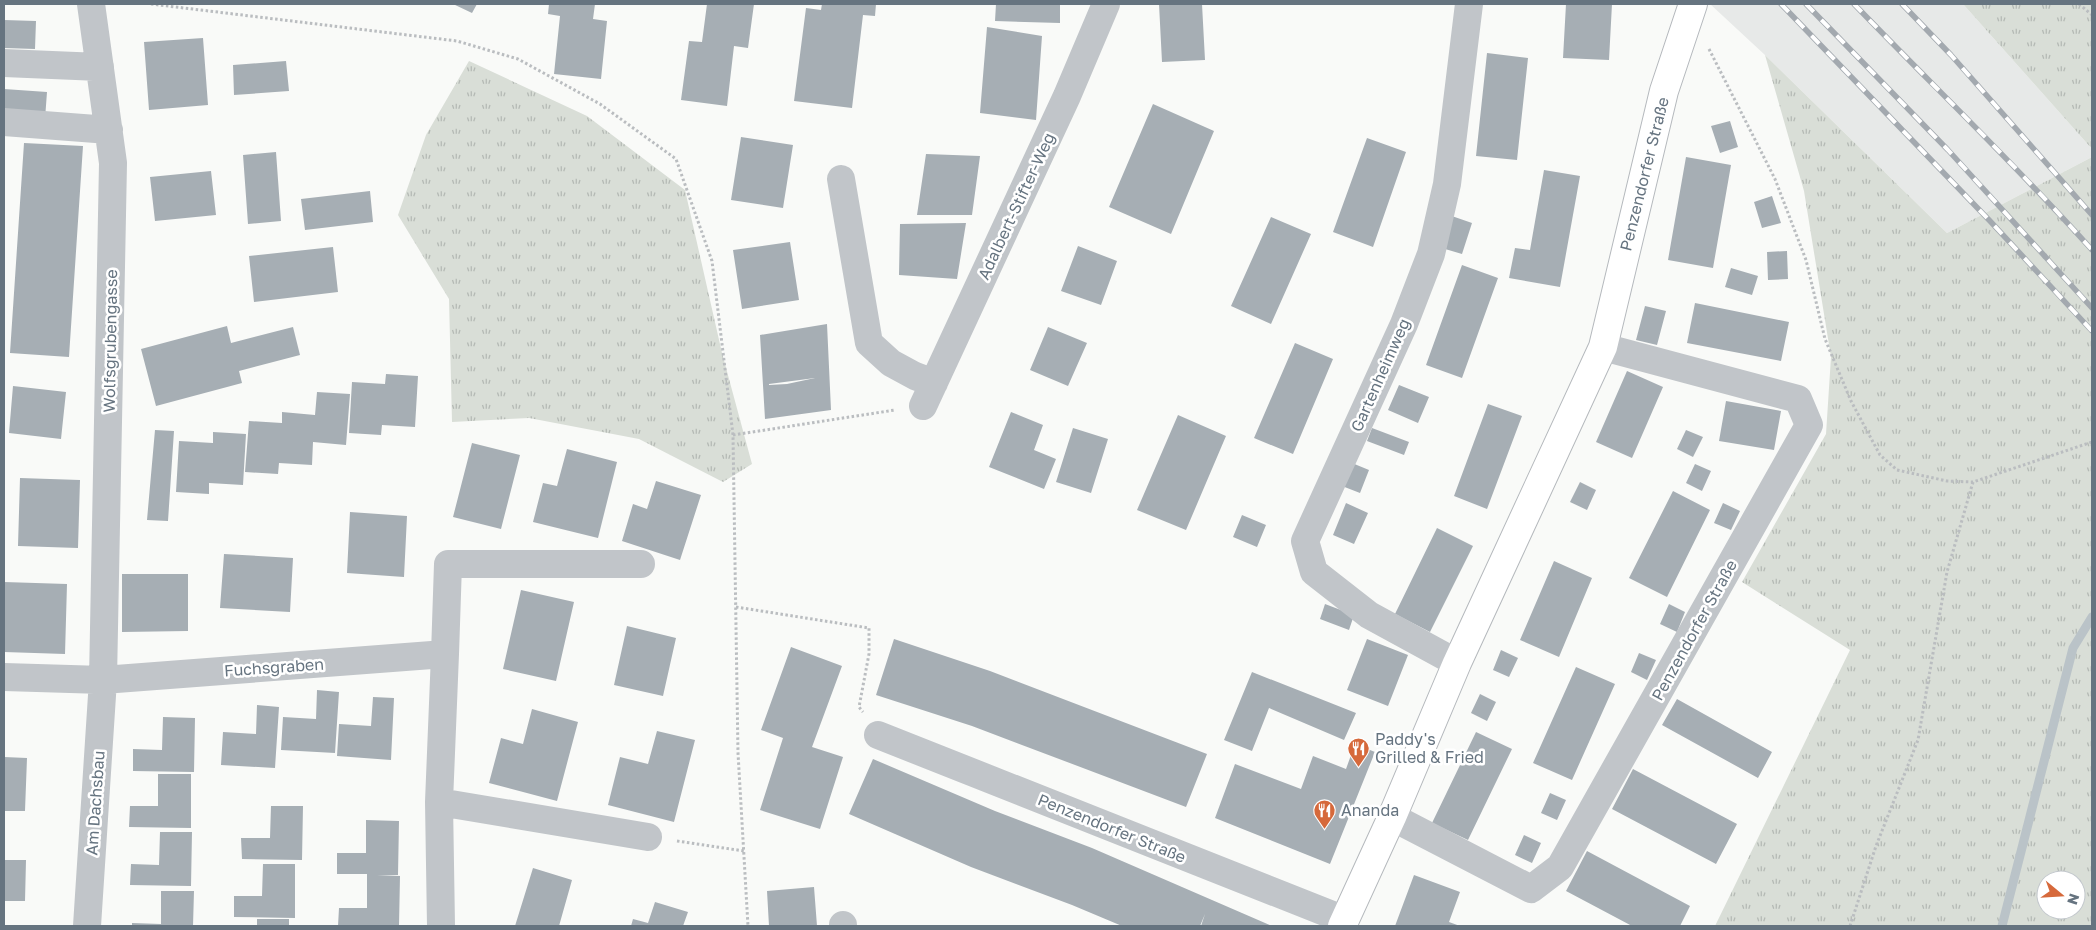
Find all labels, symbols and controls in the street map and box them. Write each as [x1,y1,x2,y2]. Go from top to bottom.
street label: Penzendorfer Straße [1615,95,1673,253]
street label: Adalbert-Stifter-Weg [973,129,1059,283]
street label: Wolfsgrubengasse [99,269,121,413]
street label: Gartenheimweg [1346,315,1414,435]
street label: Penzendorfer Straße [1647,556,1741,704]
street label: Fuchsgraben [223,654,325,680]
place label: Paddy's Grilled & Fried [1375,729,1484,767]
restaurant icon: Paddy's Grilled & Fried [1347,736,1371,767]
street label: Am Dachsbau [81,750,109,856]
street label: Penzendorfer Straße [1035,789,1189,867]
restaurant icon: Ananda [1313,798,1337,829]
place label: Ananda [1341,800,1399,820]
north arrow [2036,870,2086,920]
text: N [2064,891,2084,907]

